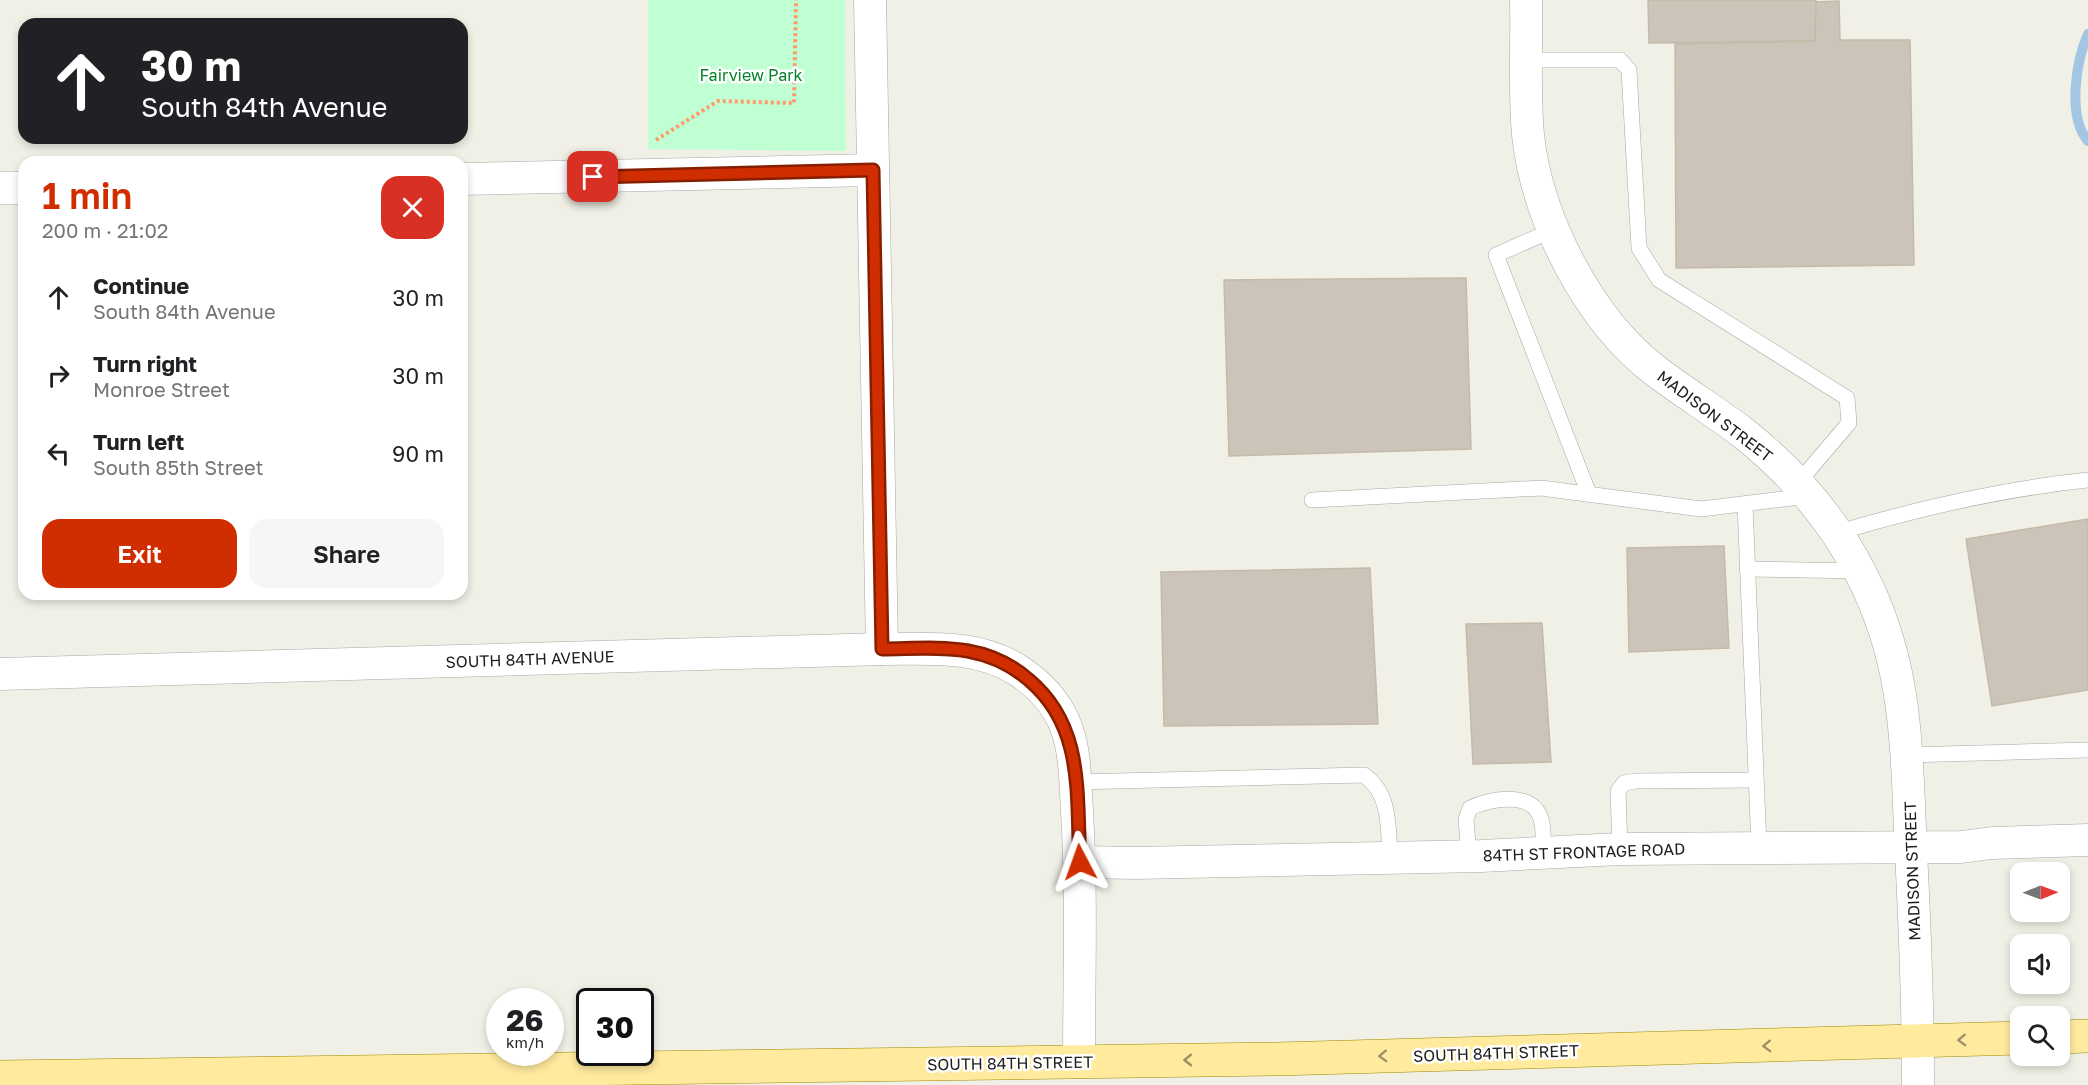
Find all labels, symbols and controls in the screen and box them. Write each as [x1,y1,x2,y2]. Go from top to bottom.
text: 30 m [141,40,241,90]
icon: ahead [42,42,120,120]
park label: Fairview Park [699,65,803,85]
text: South 84th Avenue [141,91,387,123]
pin [567,151,618,202]
icon: arrive [576,160,609,193]
text: 1 min [42,174,132,217]
button: close [381,176,444,239]
text: 200 m · 21:02 [42,218,168,242]
text: Continue [93,272,189,299]
icon: ahead [42,281,75,314]
text: 30 m [393,284,444,311]
text: South 84th Avenue [93,299,276,323]
text: Turn right [93,350,197,377]
icon: right [42,359,75,392]
text: 30 m [393,362,444,389]
street label: MADISON STREET [1653,366,1777,466]
text: Monroe Street [93,377,230,401]
text: Turn left [93,428,184,455]
icon: left [42,437,75,470]
text: 90 m [392,440,444,467]
text: South 85th Street [93,455,264,479]
button: Exit [42,519,237,588]
button: Share [249,519,444,588]
street label: SOUTH 84TH AVENUE [445,646,615,672]
street label: MADISON STREET [1900,801,1924,941]
position arrow [1048,830,1112,894]
street label: 84TH ST FRONTAGE ROAD [1483,838,1685,866]
north arrow [2010,862,2070,922]
map controls [2010,862,2070,1066]
button: sound [2010,934,2070,994]
speed limit sign: 30 [576,988,654,1066]
text: 26 [506,1002,544,1038]
button: search [2010,1006,2070,1066]
text: km/h [506,1033,544,1051]
one-way arrow [1958,1034,1967,1047]
one-way arrow [1763,1039,1772,1052]
street label: SOUTH 84TH STREET [1413,1040,1579,1066]
one-way arrow [1379,1050,1388,1062]
street label: SOUTH 84TH STREET [927,1052,1093,1074]
one-way arrow [1184,1054,1193,1066]

